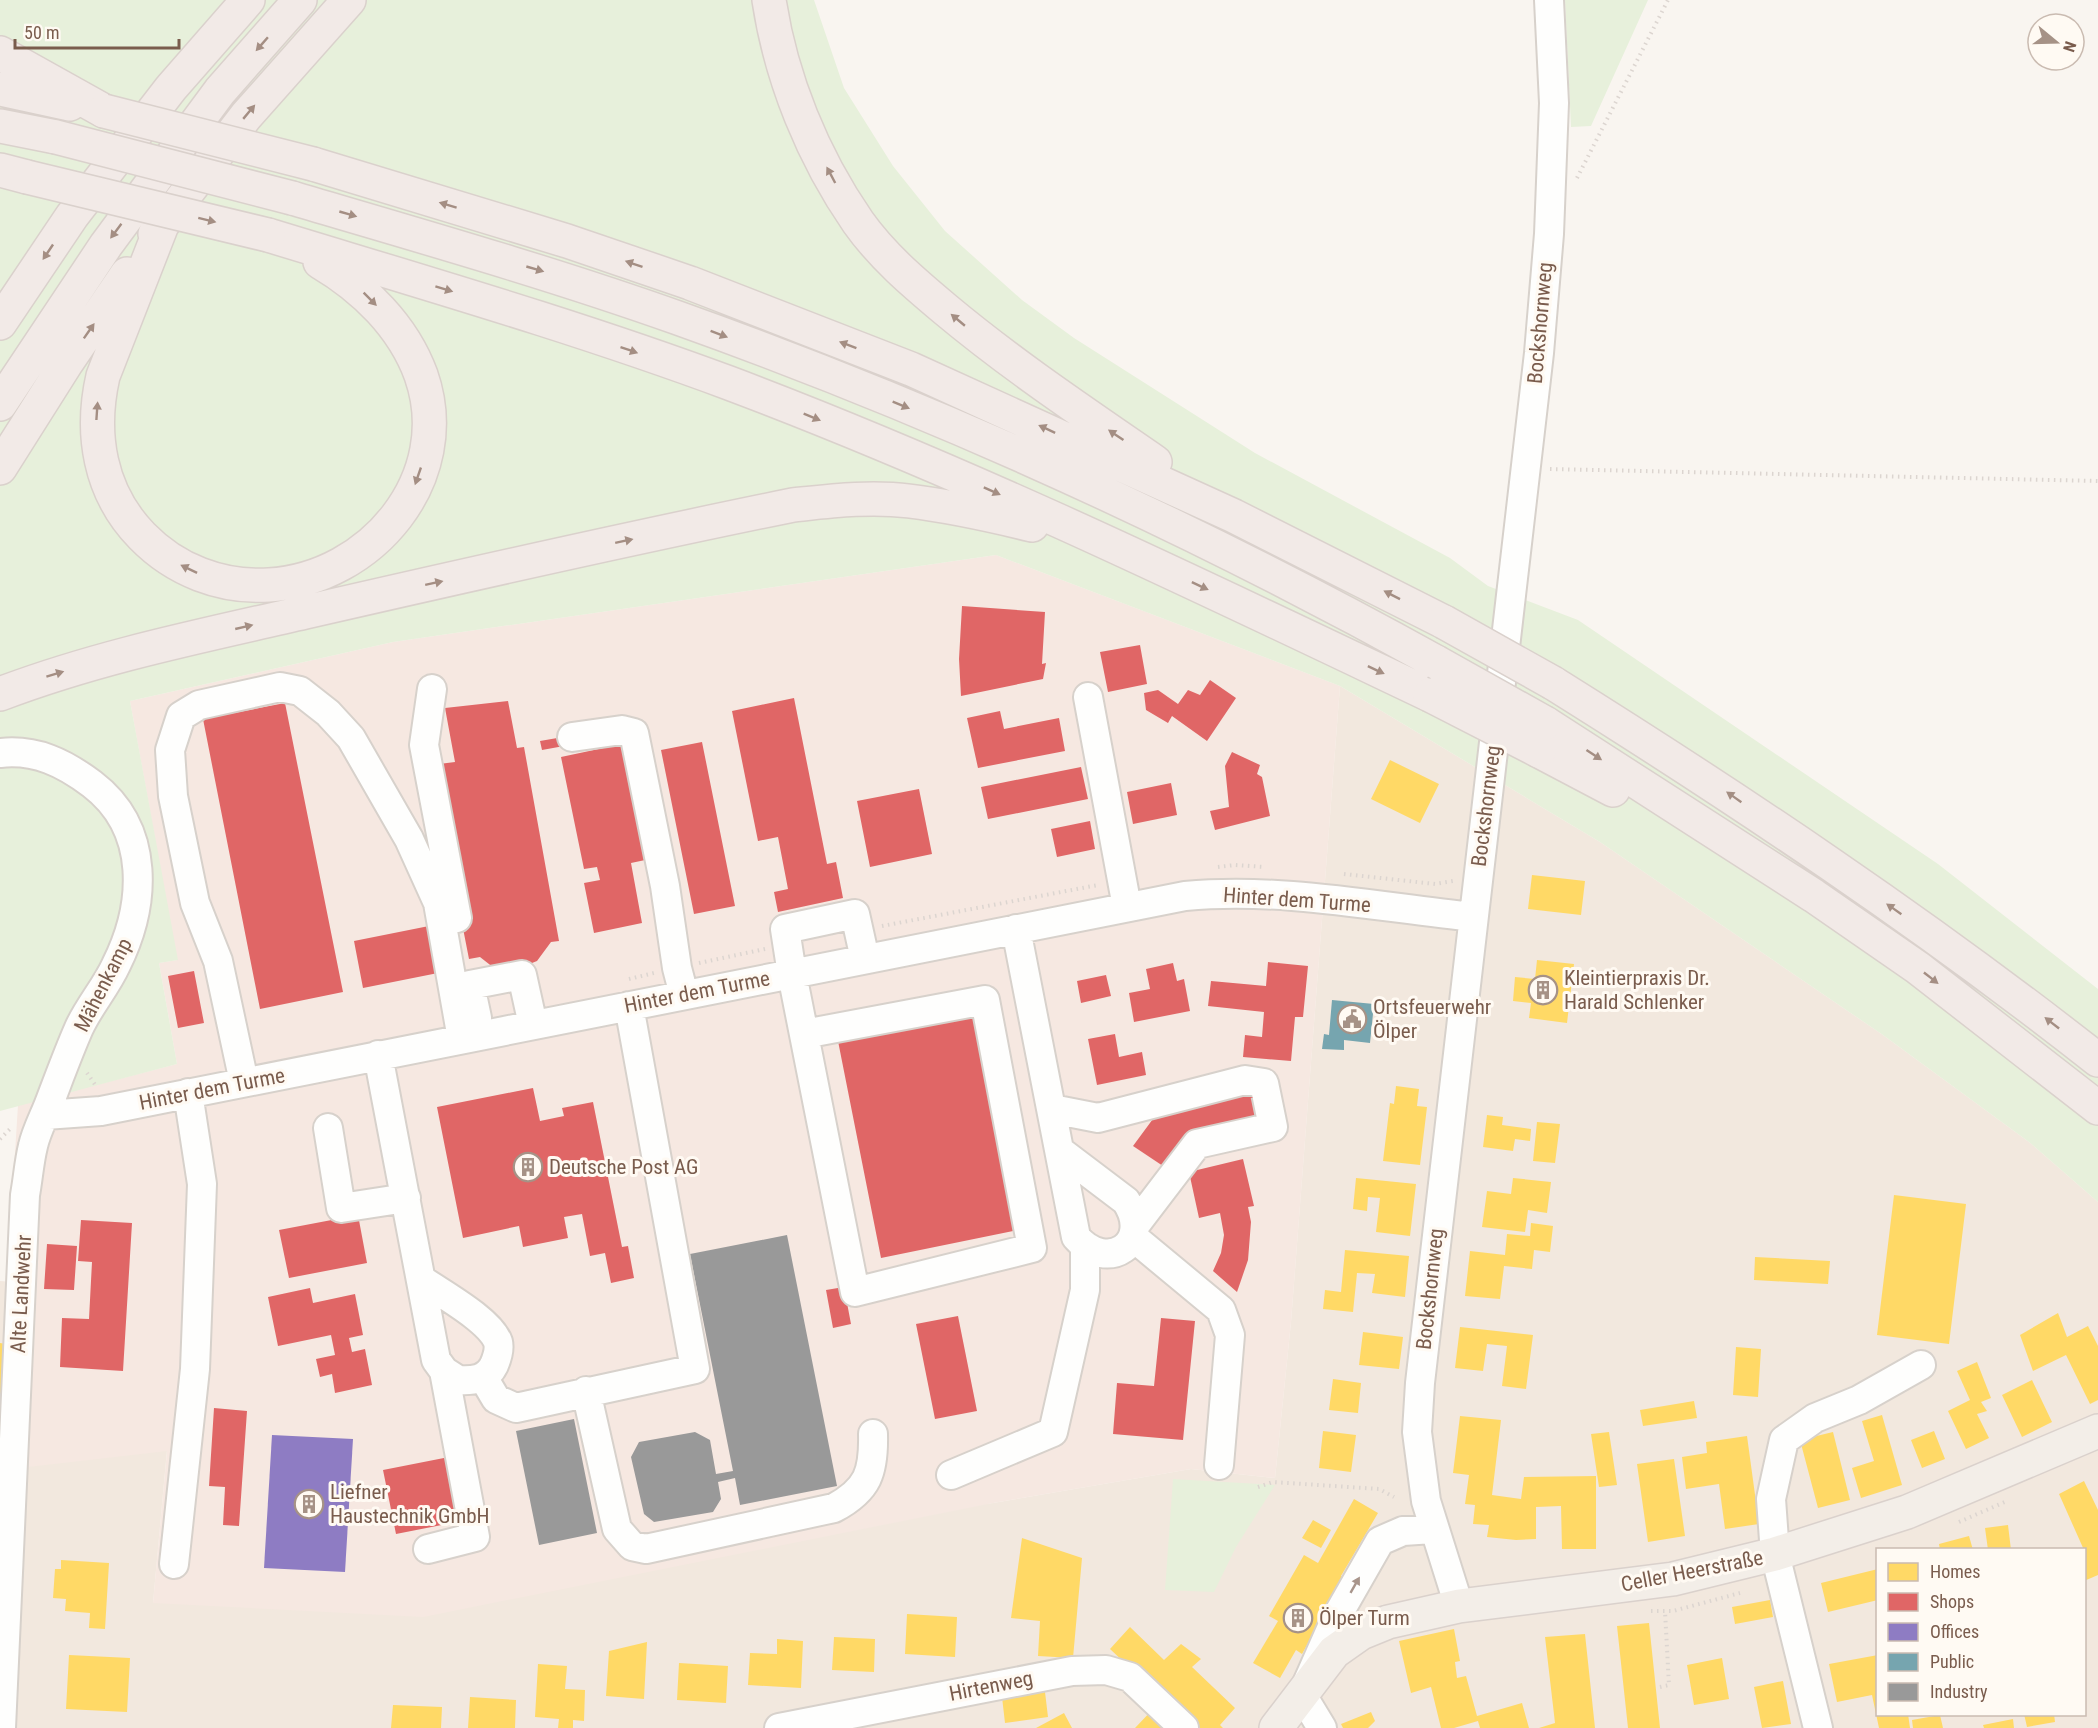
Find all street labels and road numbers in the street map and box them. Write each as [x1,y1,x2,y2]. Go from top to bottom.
street label: Bockshornweg [1523,261,1557,385]
street label: Bockshornweg [1467,744,1505,868]
street label: Hinter dem Turme [1222,883,1372,917]
street label: Mähenkamp [69,934,137,1036]
street label: Hinter dem Turme [622,966,772,1018]
street label: Hinter dem Turme [137,1063,287,1115]
street label: Bockshornweg [1412,1227,1448,1351]
street label: Alte Landwehr [6,1234,36,1354]
street label: Celler Heerstraße [1619,1545,1765,1597]
street label: Hirtenweg [947,1666,1035,1706]

